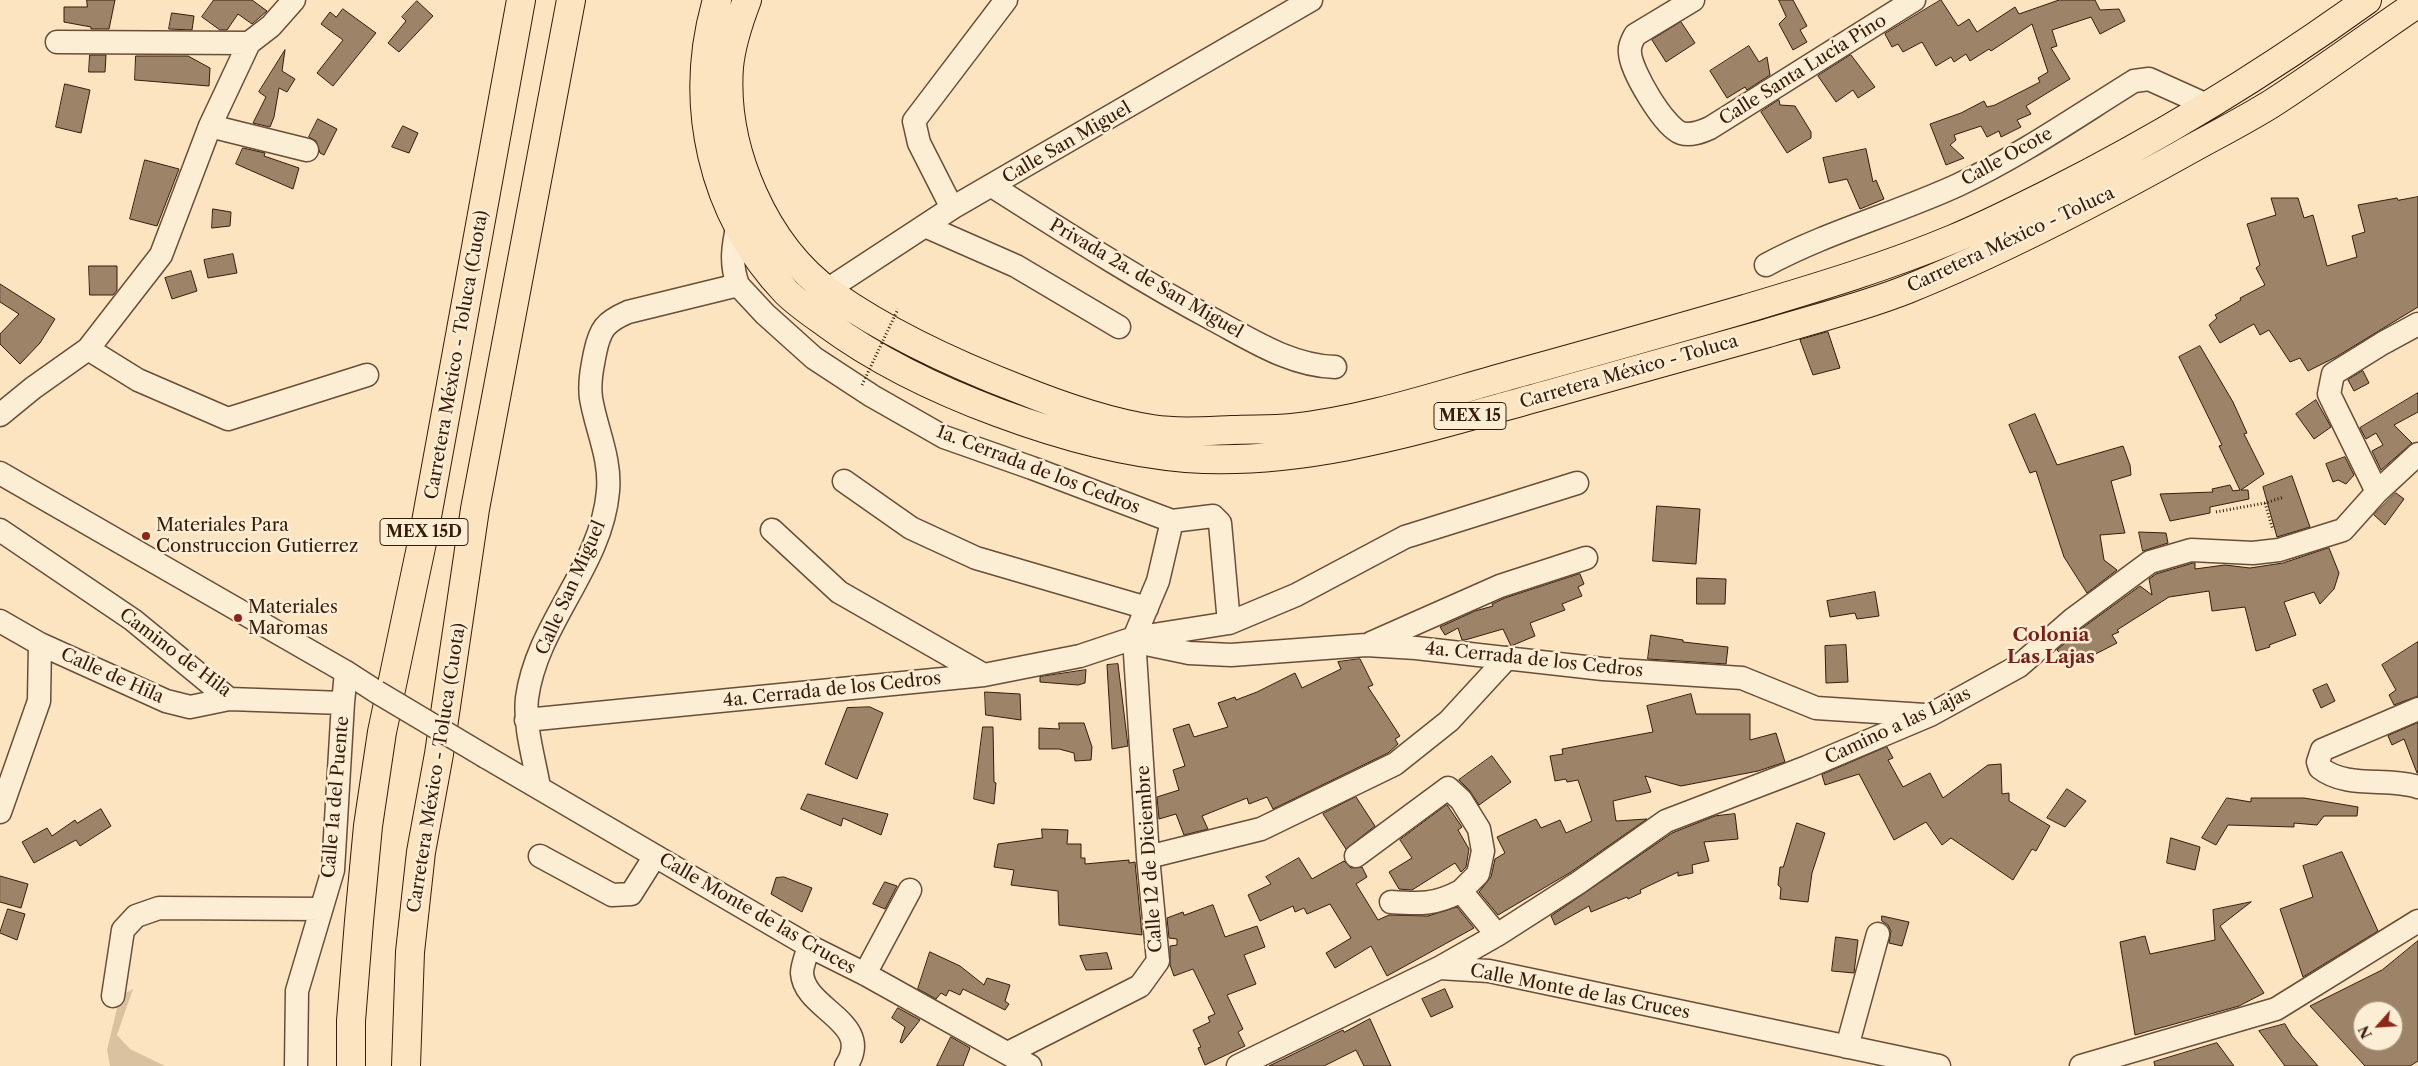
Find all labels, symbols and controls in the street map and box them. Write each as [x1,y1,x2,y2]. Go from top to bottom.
street label: Calle Santa Lucía Pino [1716,10,1890,130]
street label: Calle San Miguel [999,97,1135,189]
street label: Calle Ocote [1958,123,2056,191]
street label: Carretera México - Toluca [1904,182,2118,298]
street label: Carretera México - Toluca (Cuota) [421,209,493,501]
street label: Privada 2a. de San Miguel [1045,215,1247,343]
street label: Carretera México - Toluca [1517,330,1741,414]
road number: MEX 15 [1434,402,1506,430]
street label: 1a. Cerrada de los Cedros [933,421,1143,519]
place label: Materiales Para Construccion Gutierrez [156,515,358,558]
street label: Calle San Miguel [532,517,610,659]
road number: MEX 15D [380,518,468,546]
marker: Materiales Para Construccion Gutierrez [140,530,152,542]
place label: Materiales Maromas [248,597,338,640]
street label: Camino de Hila [115,604,235,702]
marker: Materiales Maromas [232,612,244,624]
street label: Carretera México - Toluca (Cuota) [403,622,471,914]
district label: Colonia Las Lajas [2007,625,2095,669]
street label: 4a. Cerrada de los Cedros [1424,638,1644,682]
street label: Calle de Hila [57,644,167,708]
street label: 4a. Cerrada de los Cedros [722,668,942,712]
street label: Camino a las Lajas [1822,683,1974,769]
street label: Calle 1a del Puente [318,715,354,879]
street label: Calle 12 de Diciembre [1133,765,1167,953]
street label: Calle Monte de las Cruces [655,849,859,979]
street label: Calle Monte de las Cruces [1468,960,1692,1024]
north arrow [2353,1001,2403,1051]
text: N [2355,1023,2376,1042]

